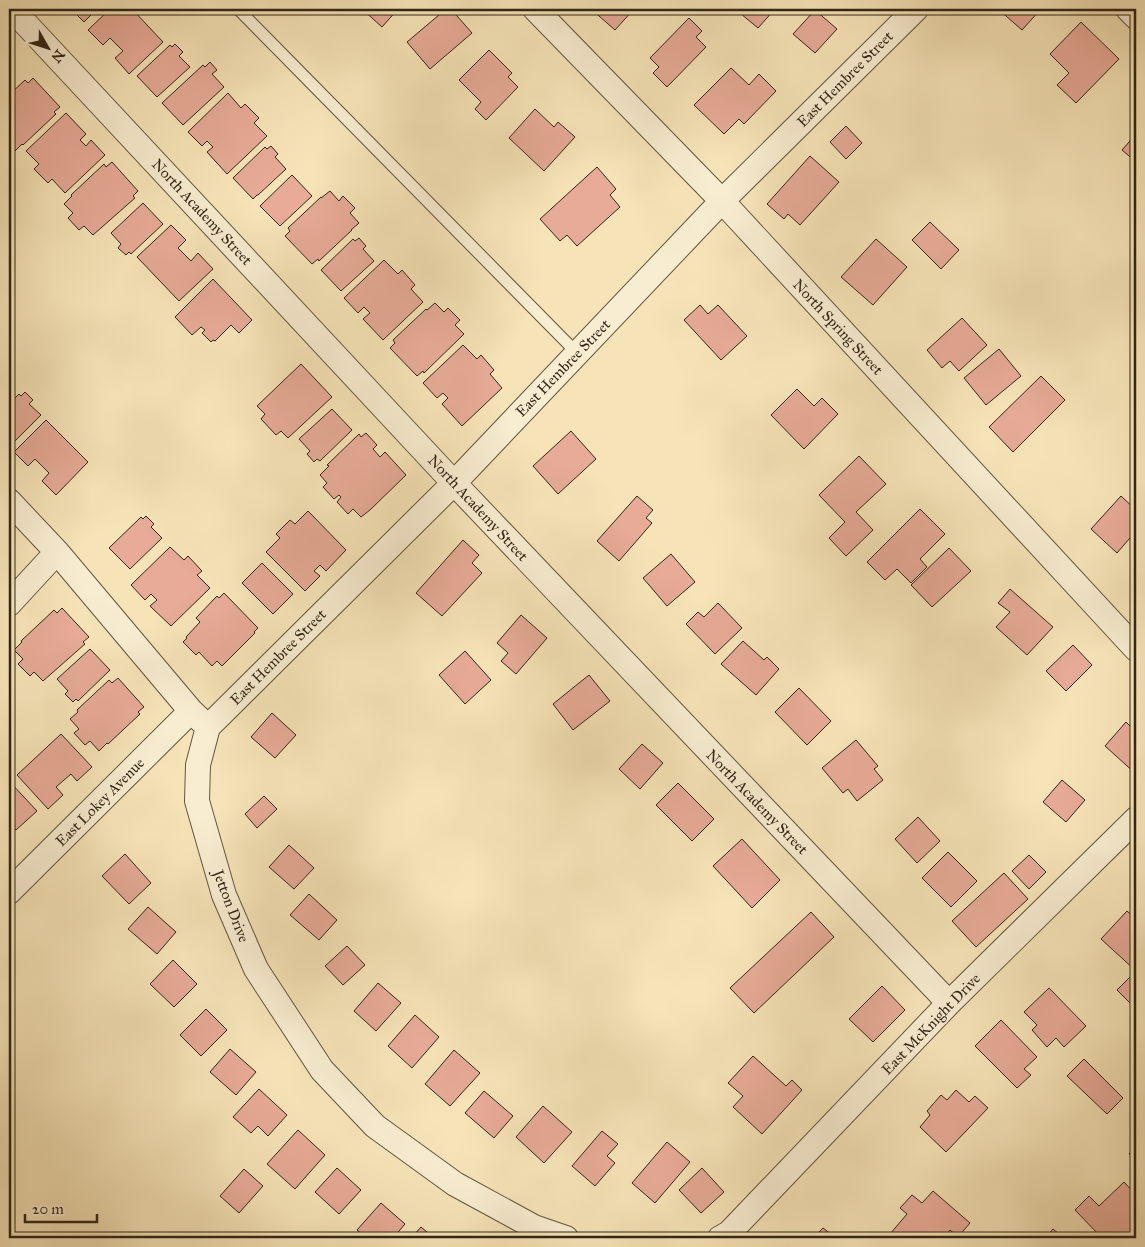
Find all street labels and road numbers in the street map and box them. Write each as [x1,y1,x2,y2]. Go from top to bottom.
street label: East Hembree Street [793,27,897,131]
street label: North Academy Street [148,155,256,269]
street label: North Spring Street [789,276,887,379]
street label: East Hembree Street [512,315,615,420]
street label: North Academy Street [424,451,532,565]
street label: East Hembree Street [226,605,330,709]
street label: North Academy Street [702,746,812,859]
street label: East Lokey Avenue [52,754,148,850]
street label: Jetton Drive [207,865,253,945]
street label: East McKnight Drive [878,970,984,1078]

